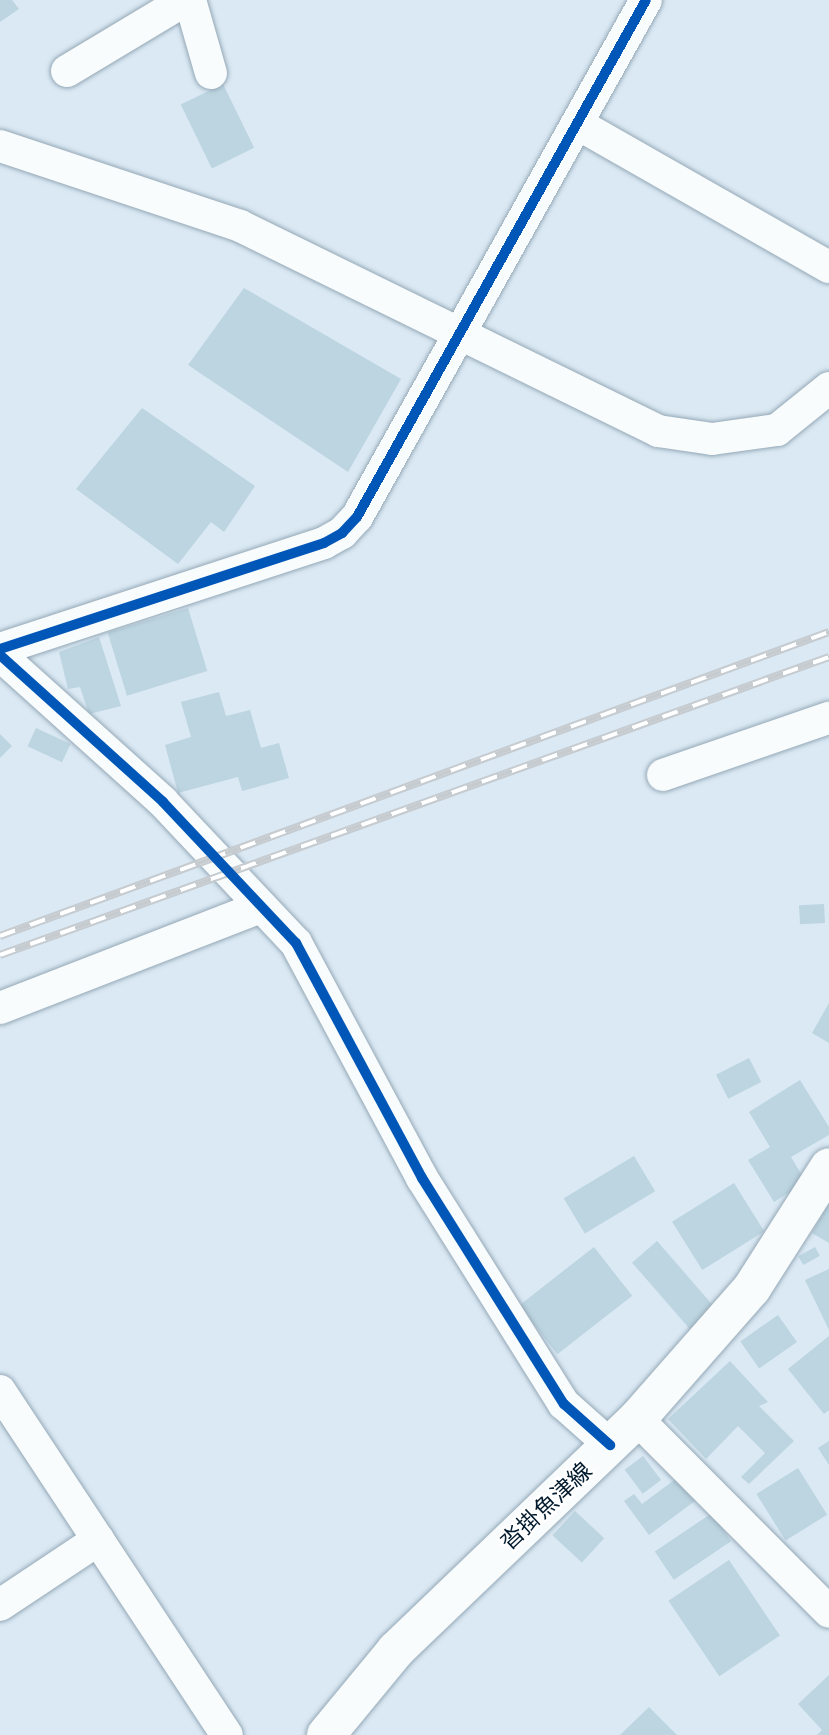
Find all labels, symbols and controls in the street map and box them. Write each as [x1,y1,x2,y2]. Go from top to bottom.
street label: 沓掛魚津線 [495,1457,597,1555]

